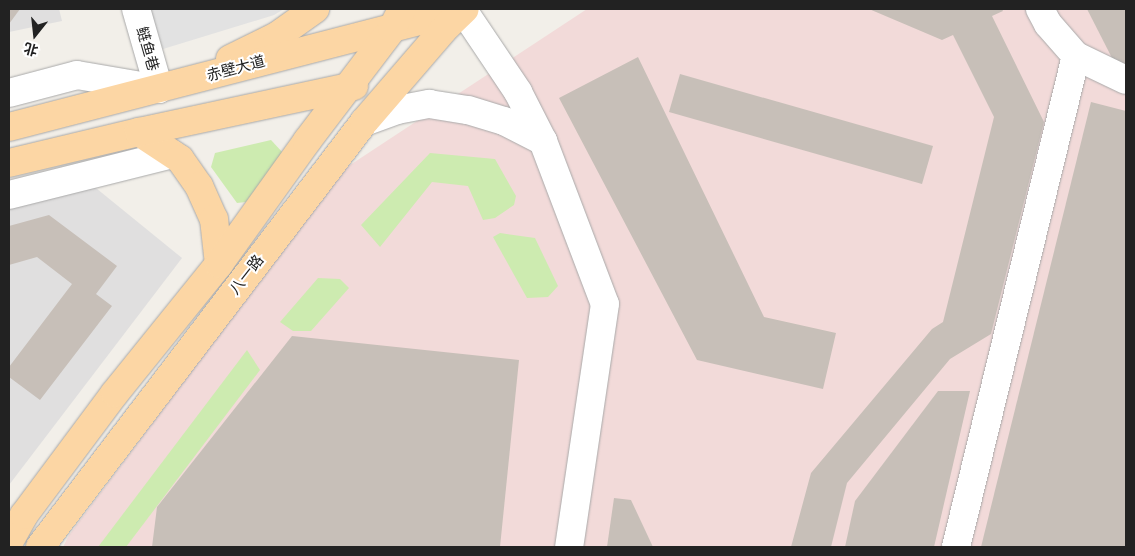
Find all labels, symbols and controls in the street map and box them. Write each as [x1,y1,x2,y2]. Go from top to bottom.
north arrow [10,10,60,60]
street label: 鲢鱼巷 [132,25,162,73]
text: 北 [22,40,40,59]
street label: 赤壁大道 [205,53,267,85]
street label: 八一路 [226,252,268,298]

